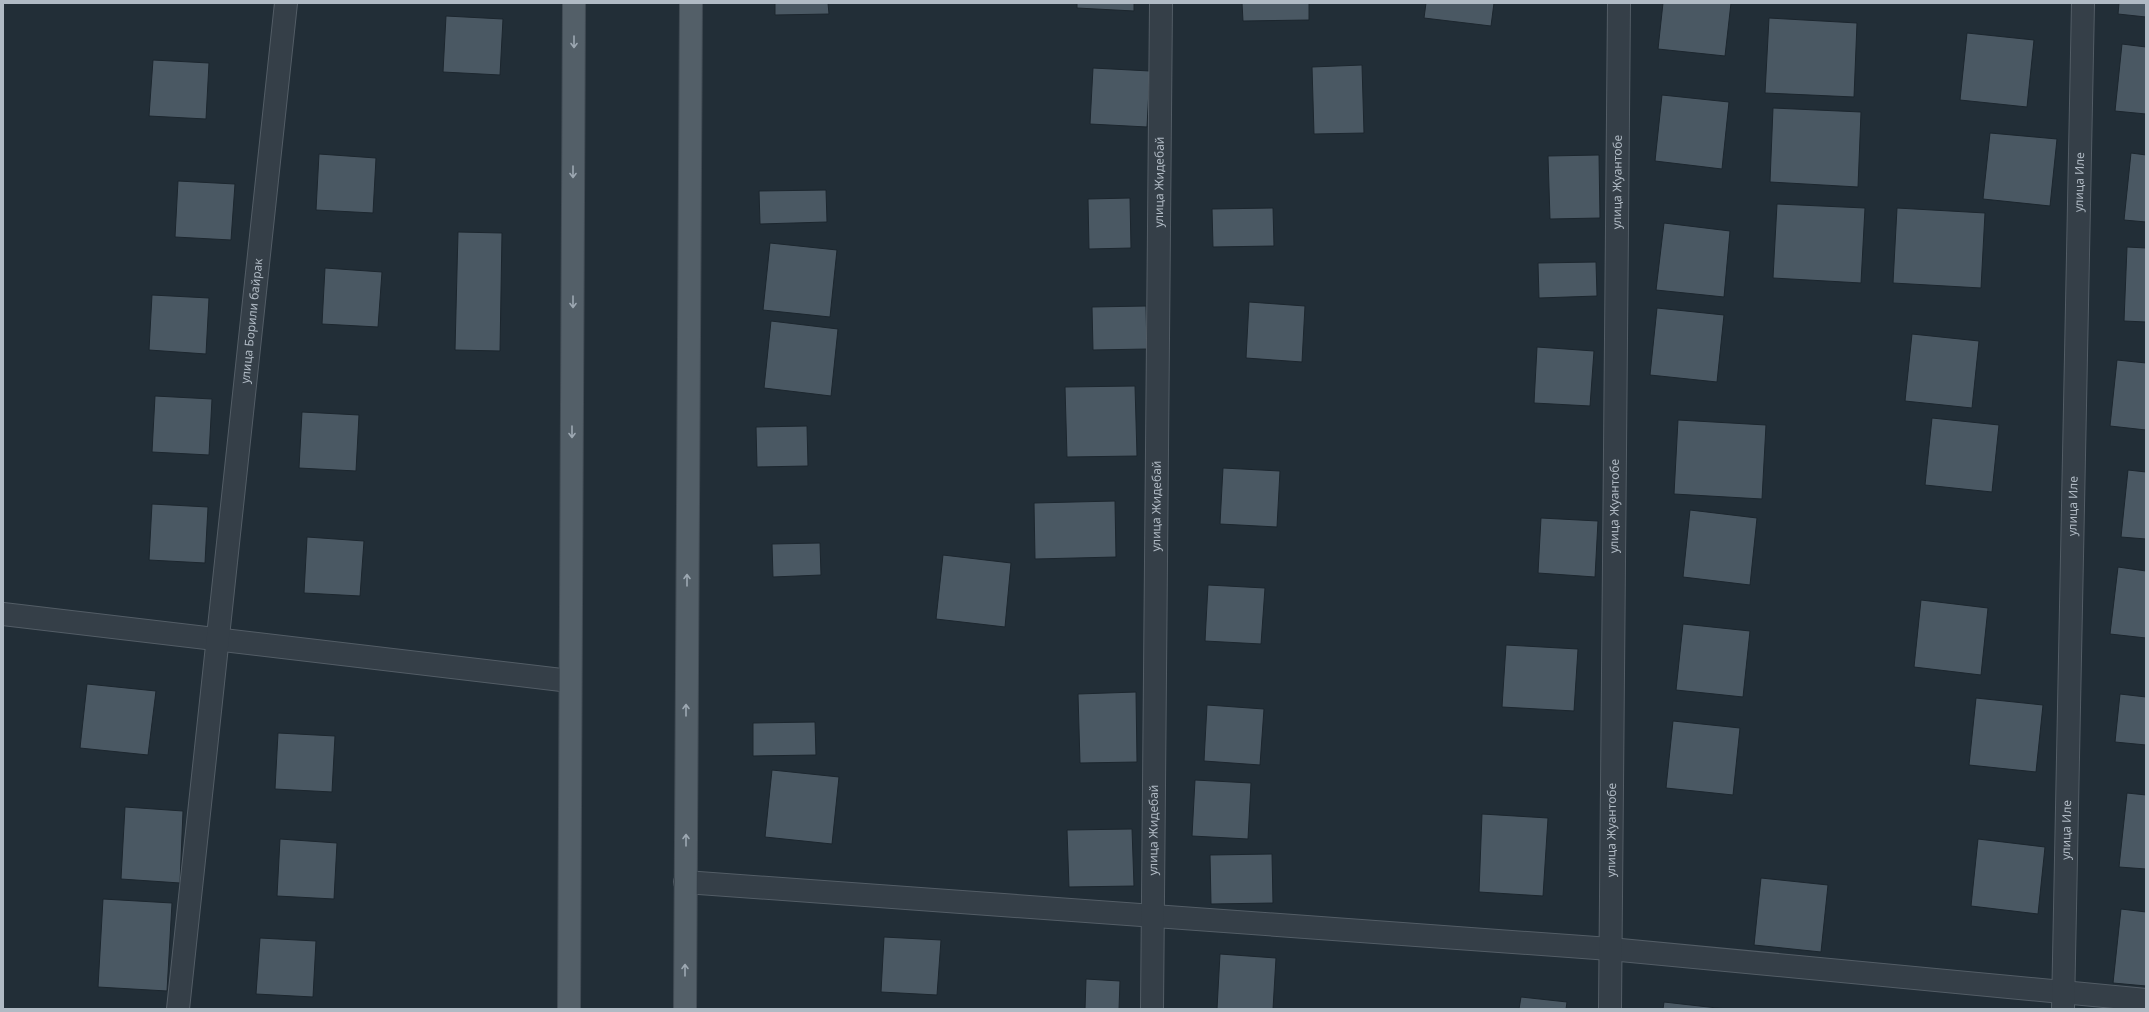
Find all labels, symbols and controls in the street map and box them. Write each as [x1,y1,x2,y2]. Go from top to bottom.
one-way arrow [570,35,578,48]
street label: улица Жуантобе [1608,134,1626,229]
street label: улица Жидебай [1150,137,1168,227]
street label: улица Иле [2070,152,2088,212]
one-way arrow [569,165,577,178]
street label: улица Борили байрак [236,257,267,384]
one-way arrow [569,295,576,308]
one-way arrow [568,425,576,438]
street label: улица Жуантобе [1605,458,1623,553]
street label: улица Жидебай [1147,461,1165,551]
street label: улица Иле [2063,476,2082,536]
one-way arrow [683,574,691,587]
one-way arrow [682,704,690,717]
street label: улица Жуантобе [1602,782,1620,877]
street label: улица Жидебай [1144,785,1162,875]
street label: улица Иле [2057,800,2075,860]
one-way arrow [682,834,689,847]
one-way arrow [681,964,689,977]

